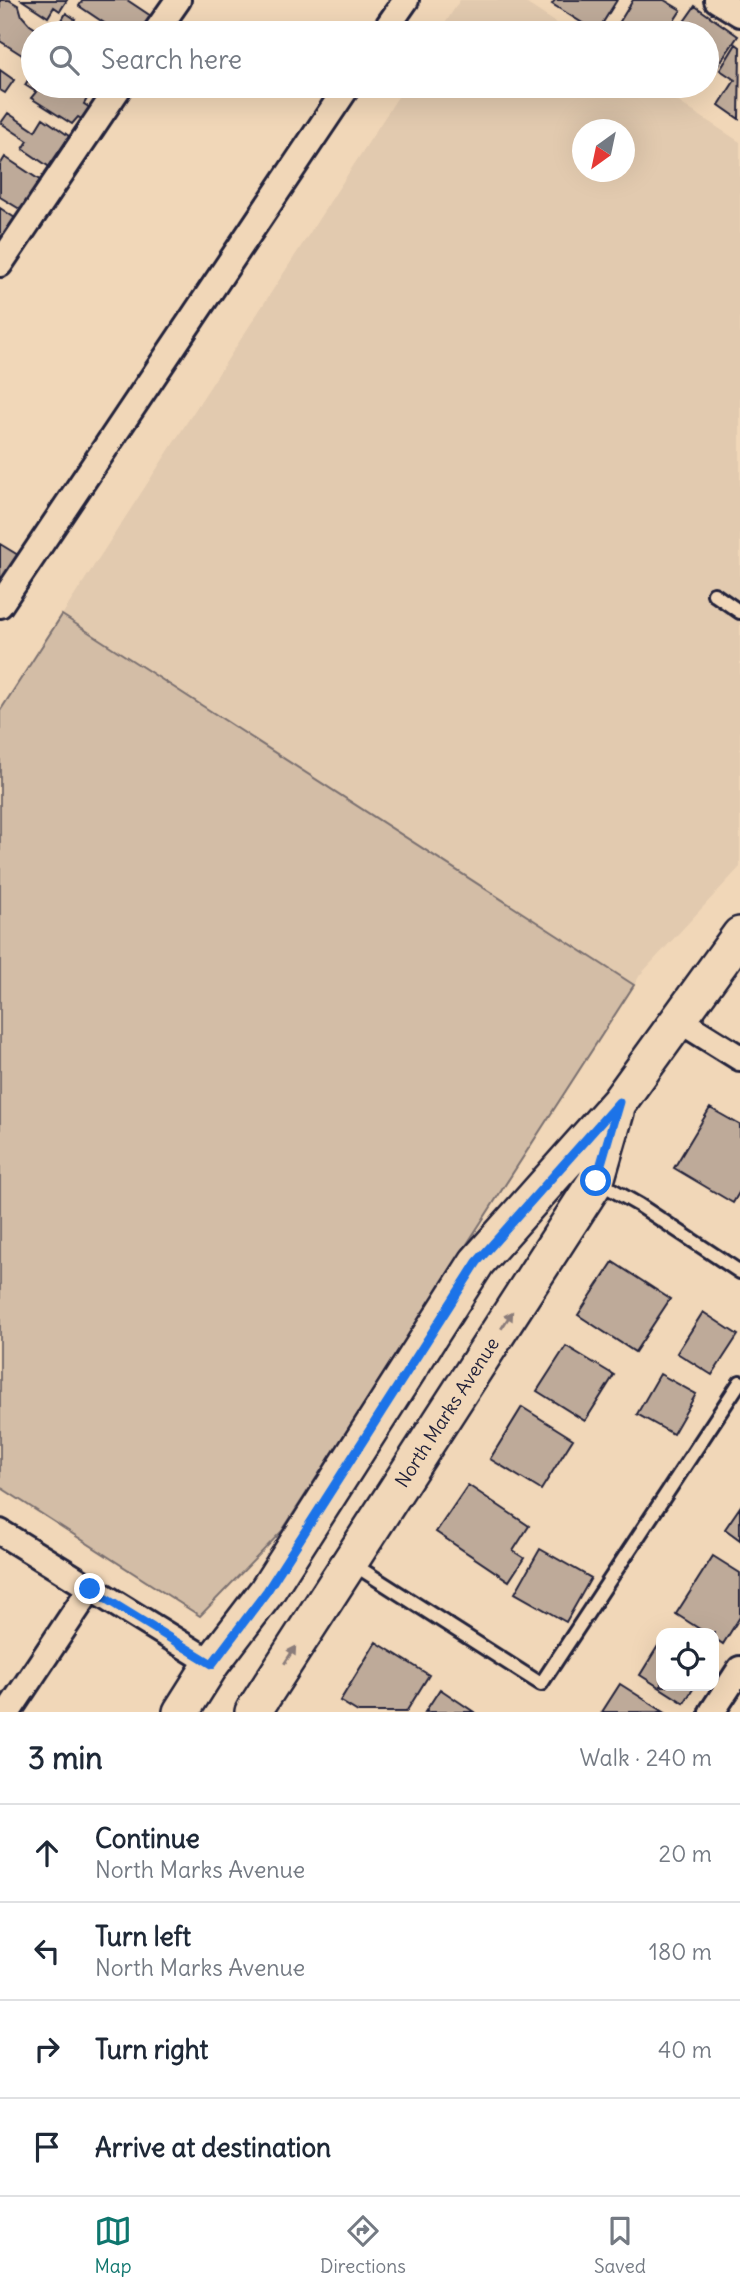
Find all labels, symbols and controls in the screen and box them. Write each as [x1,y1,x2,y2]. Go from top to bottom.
search box [21,21,719,98]
icon: search [45,41,83,79]
text: Search here [101,43,242,76]
north arrow [572,119,635,182]
route start [580,1165,611,1196]
one-way arrow [500,1310,513,1329]
street label: North Marks Avenue [389,1333,504,1492]
route end [74,1573,105,1604]
map controls [656,1628,719,1691]
button: locate [656,1628,719,1691]
one-way arrow [283,1646,297,1664]
text: 3 min [28,1739,103,1777]
text: Walk · 240 m [579,1743,712,1772]
text: Continue [95,1822,200,1855]
icon: ahead [28,1834,66,1872]
text: 20 m [659,1839,712,1868]
text: North Marks Avenue [95,1855,305,1884]
text: Turn left [95,1920,191,1953]
icon: left [28,1932,66,1970]
text: 180 m [649,1937,712,1966]
text: North Marks Avenue [95,1953,305,1982]
icon: right [28,2030,66,2068]
text: Turn right [95,2033,208,2066]
text: 40 m [658,2035,712,2064]
icon: arrive [28,2128,66,2166]
text: Arrive at destination [95,2131,331,2164]
tab: Map [94,2212,132,2278]
tab: Directions [320,2212,406,2278]
tab: Saved [594,2212,646,2278]

